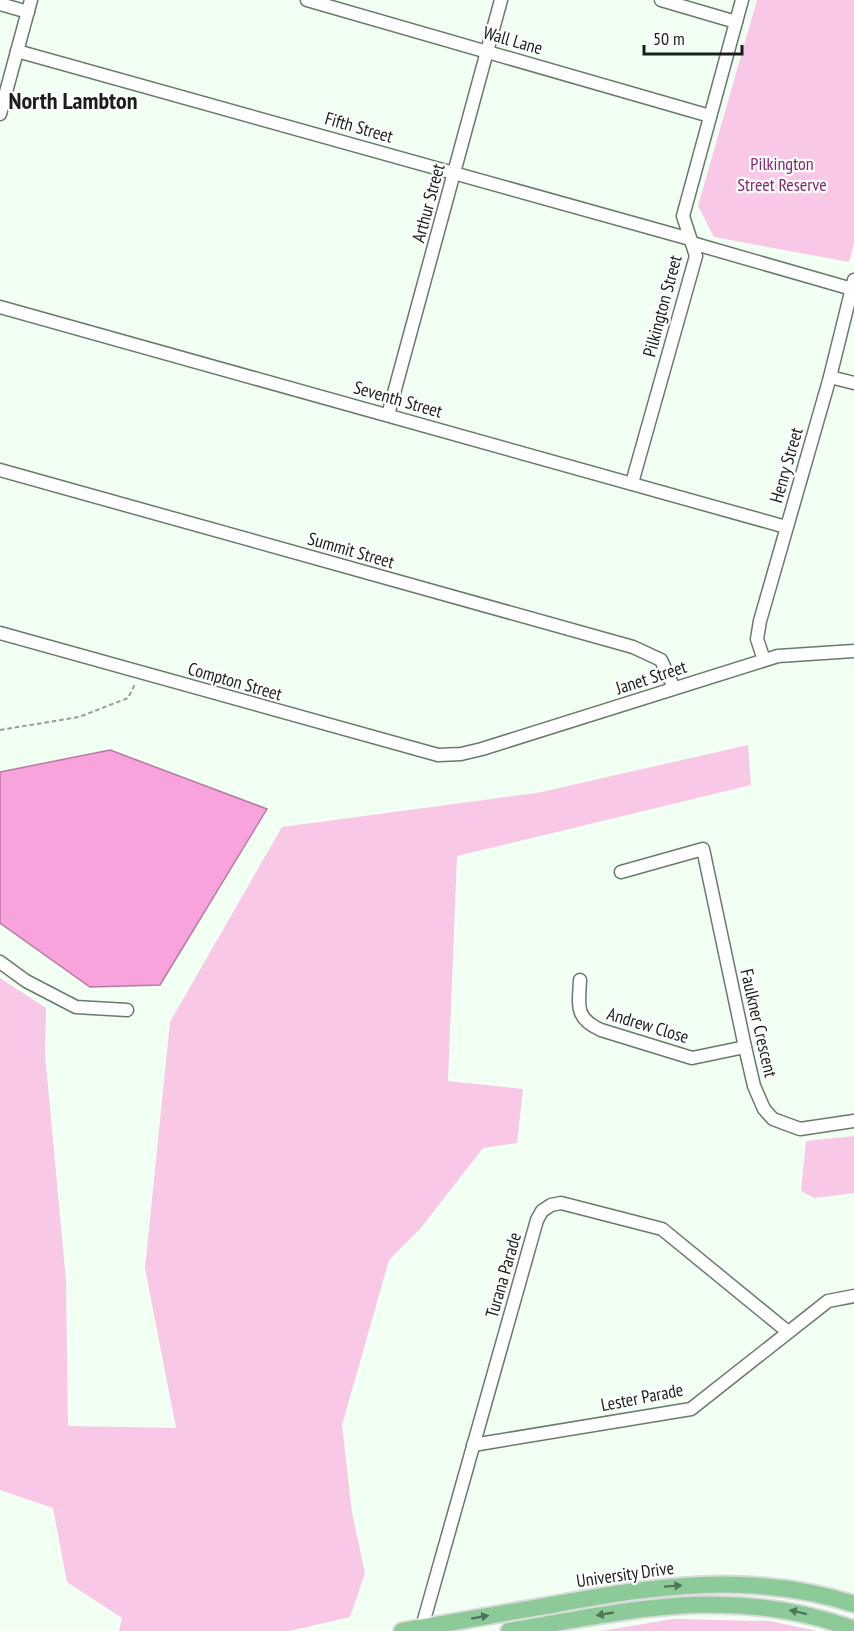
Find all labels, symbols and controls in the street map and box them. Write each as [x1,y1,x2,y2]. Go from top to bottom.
scale bar [644,18,742,56]
street label: Wall Lane [481,21,545,59]
text: 50 m [653,27,685,50]
district label: North Lambton [8,85,138,116]
street label: Fifth Street [322,106,396,148]
park label: Pilkington Street Reserve [737,152,827,196]
street label: Arthur Street [406,161,450,245]
street label: Pilkington Street [637,253,687,359]
street label: Seventh Street [351,375,445,423]
street label: Henry Street [764,425,808,505]
street label: Summit Street [305,527,397,573]
street label: Janet Street [612,655,689,700]
street label: Compton Street [185,657,285,705]
street label: Faulkner Crescent [735,967,783,1079]
street label: Andrew Close [604,1002,692,1048]
street label: Turana Parade [480,1230,526,1320]
street label: Lester Parade [599,1378,685,1416]
street label: University Drive [575,1556,675,1592]
one-way arrow [663,1581,682,1591]
one-way arrow [789,1607,807,1617]
one-way arrow [595,1610,614,1619]
one-way arrow [471,1613,490,1622]

